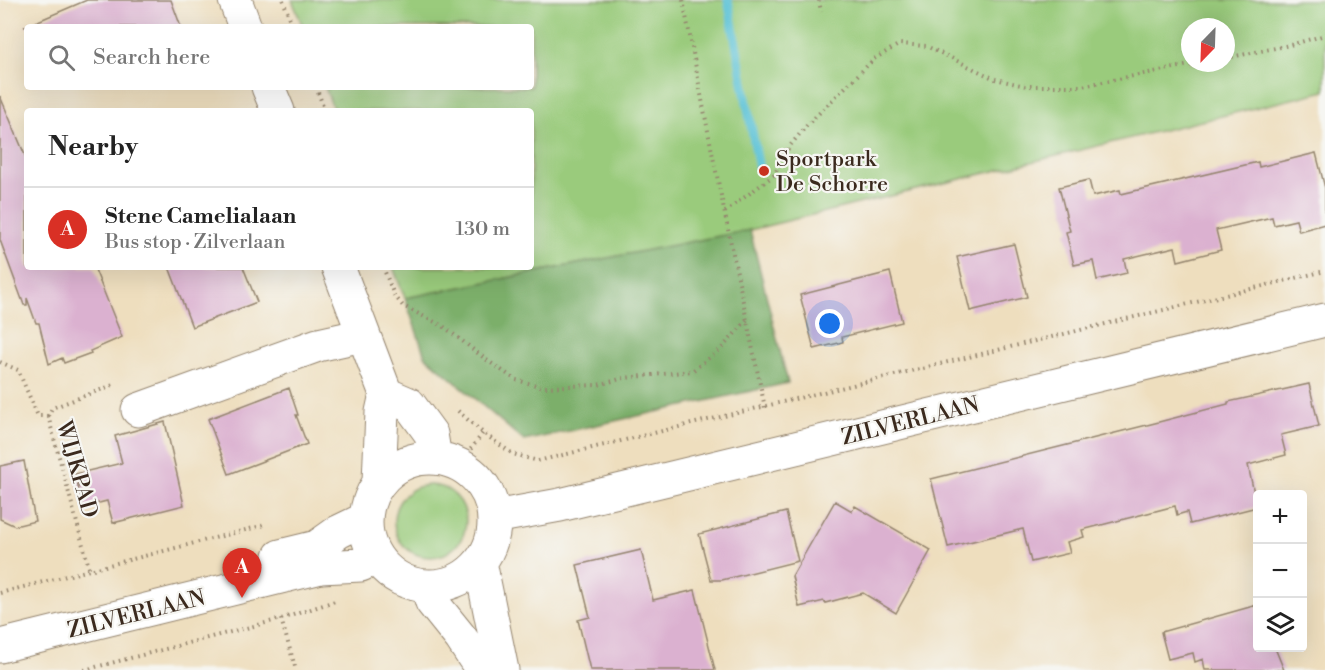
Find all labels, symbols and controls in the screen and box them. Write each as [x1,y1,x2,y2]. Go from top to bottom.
north arrow [1181,18,1235,72]
search box [24,24,534,90]
icon: search [45,41,78,74]
text: Search here [93,44,210,71]
text: Nearby [48,131,138,163]
place label: Sportpark De Schorre [776,146,888,198]
marker: Sportpark De Schorre [757,164,771,178]
text: Stene Camelialaan [105,203,296,230]
text: A [60,217,75,242]
text: 130 m [455,217,510,242]
text: Bus stop · Zilverlaan [105,230,285,255]
your location [815,309,844,338]
street label: ZILVERLAAN [839,391,983,452]
street label: WIJKPAD [50,417,103,521]
map controls [1253,490,1307,652]
button: + [1253,490,1307,544]
button: − [1253,544,1307,598]
pin: A [222,548,262,598]
street label: ZILVERLAAN [65,584,209,645]
button: layers [1253,598,1307,652]

